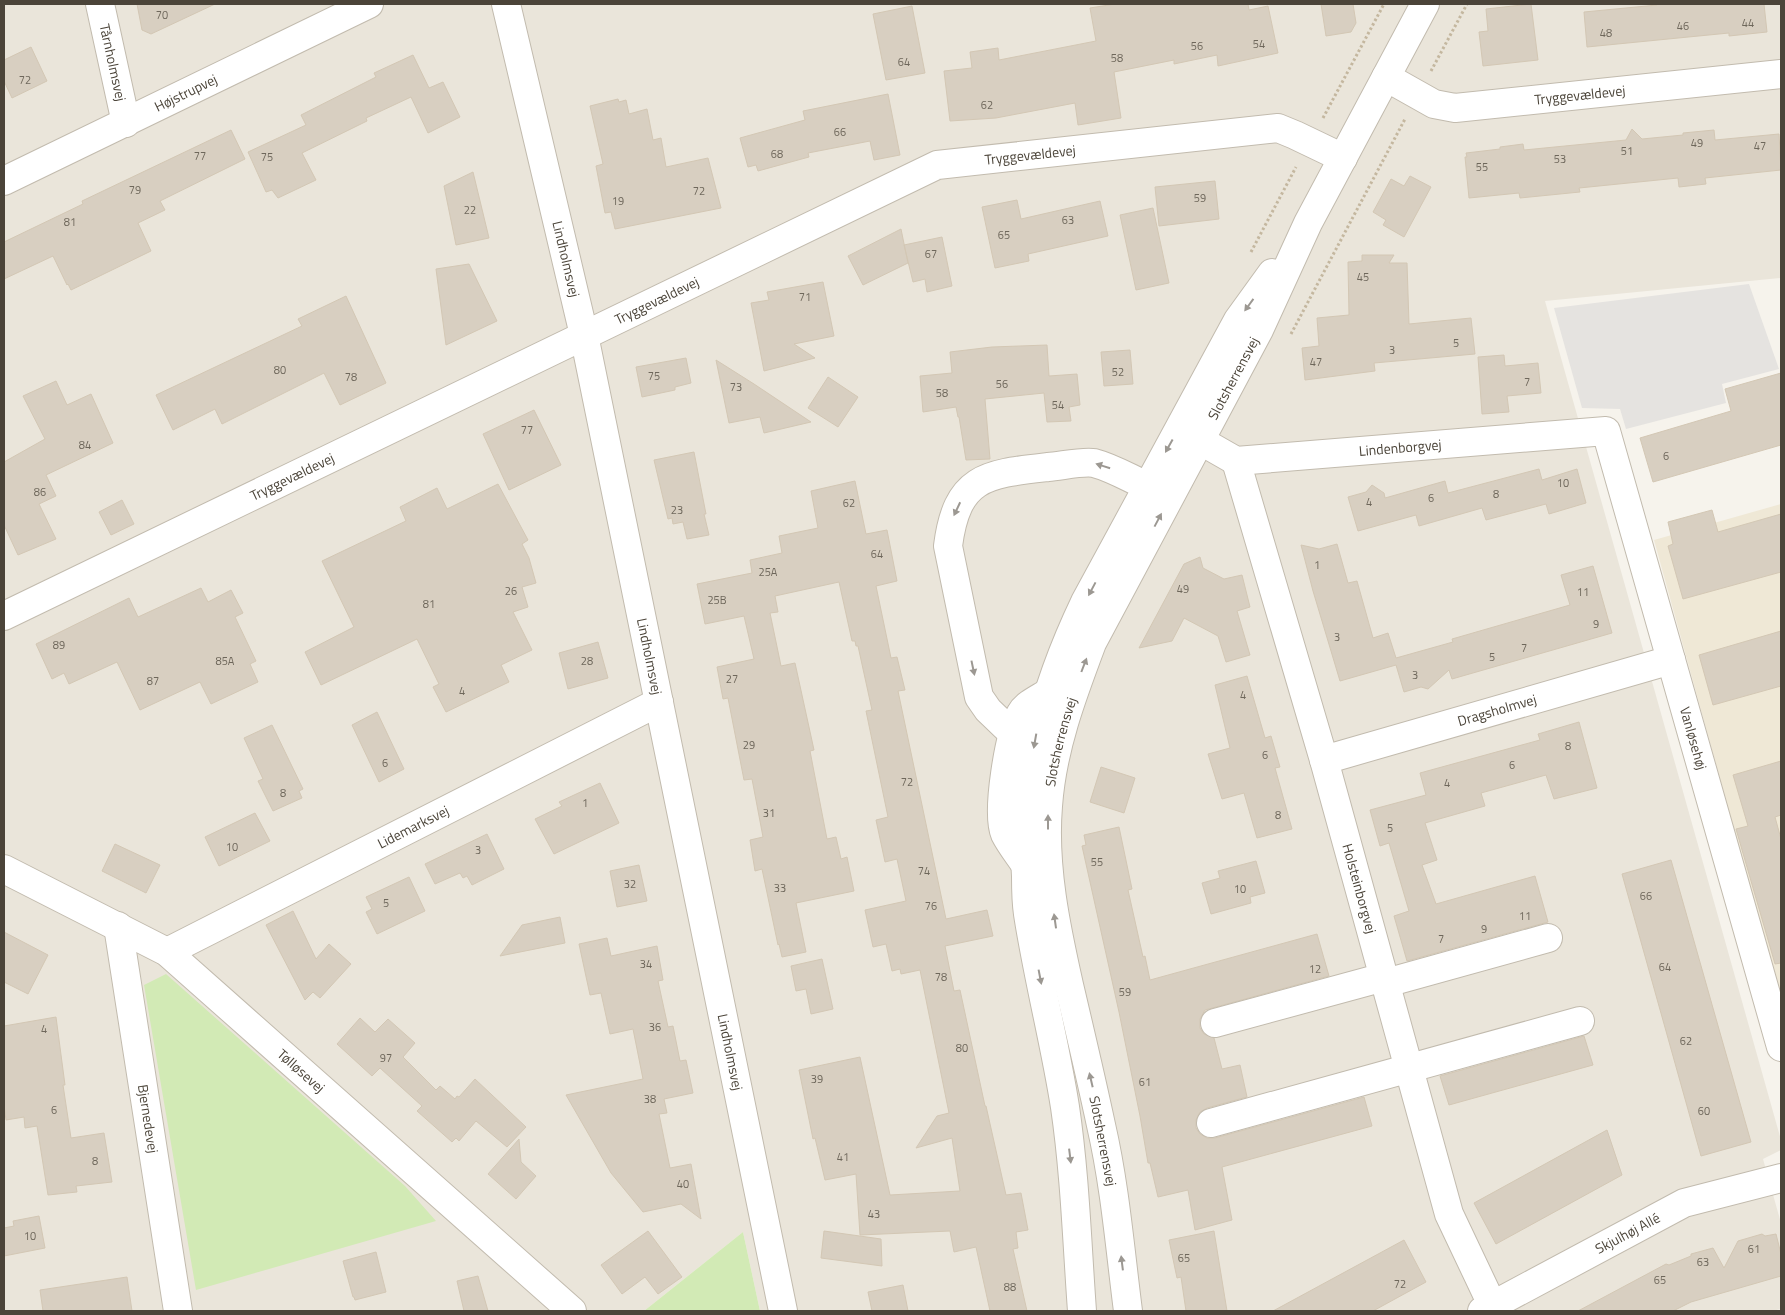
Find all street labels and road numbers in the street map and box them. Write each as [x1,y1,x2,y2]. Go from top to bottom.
street label: Tårnholmsvej [95,22,132,103]
street label: Højstrupvej [151,68,221,117]
street label: Tryggevældevej [1533,79,1626,110]
street label: Tryggevældevej [984,139,1077,170]
street label: Lindholmsvej [547,219,586,299]
street label: Tryggevældevej [611,271,702,329]
street label: Slotsherrensvej [1202,333,1264,423]
street label: Lindenborgvej [1358,433,1442,461]
street label: Tryggevældevej [246,447,338,506]
street label: Lindholmsvej [632,616,668,696]
street label: Dragsholmvej [1455,688,1539,731]
street label: Slotsherrensvej [1039,694,1082,788]
street label: Vanløsehøj [1675,704,1713,772]
street label: Lidemarksvej [373,800,452,854]
street label: Holsteinborgvej [1337,841,1382,936]
street label: Lindholmsvej [713,1012,749,1092]
street label: Tølløsevej [273,1043,330,1097]
street label: Bjernedevej [133,1083,164,1154]
street label: Slotsherrensvej [1084,1094,1123,1188]
street label: Skjulhøj Allé [1591,1207,1664,1259]

